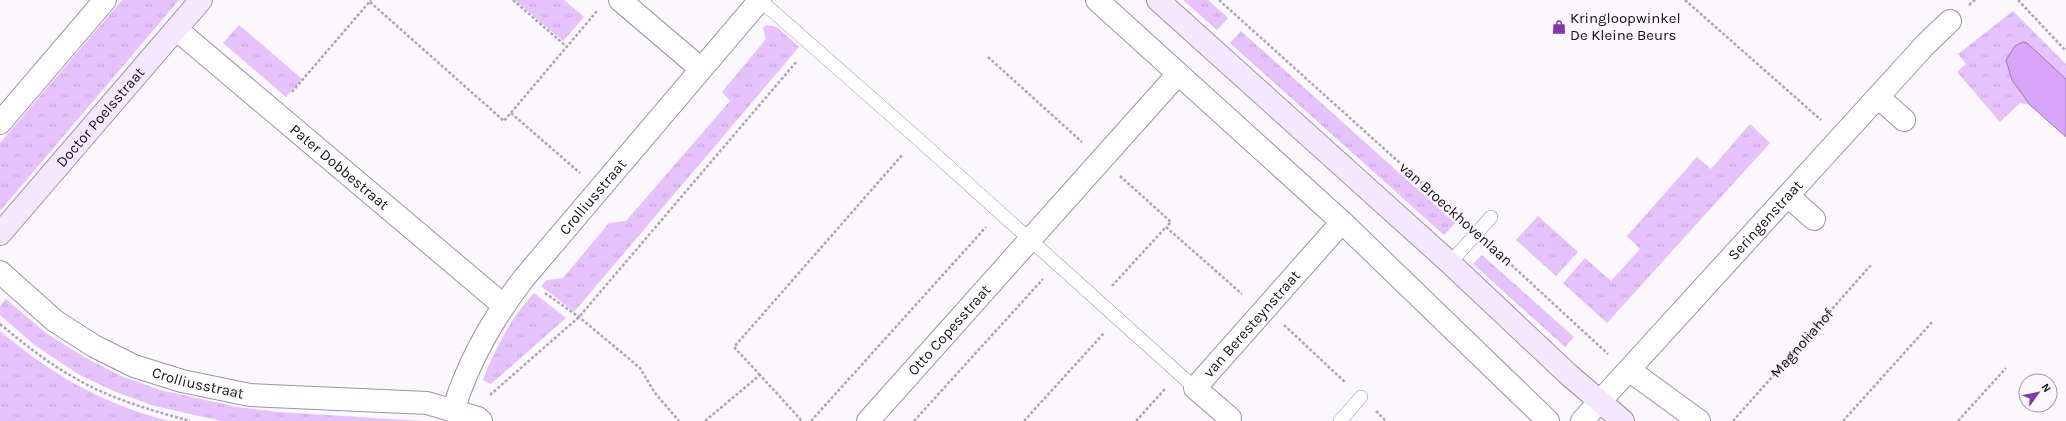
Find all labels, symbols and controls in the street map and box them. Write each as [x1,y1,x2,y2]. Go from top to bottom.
place label: Kringloopwinkel De Kleine Beurs [1570,9,1681,44]
shop icon: Kringloopwinkel De Kleine Beurs [1551,19,1567,35]
street label: Doctor Poelsstraat [52,63,149,171]
street label: Pater Dobbestraat [286,120,393,214]
street label: Crolliusstraat [556,155,630,238]
street label: van Broeckhovenlaan [1396,158,1516,270]
street label: Seringenstraat [1724,176,1807,264]
street label: van Beresteynstraat [1200,266,1304,381]
street label: Otto Copesstraat [904,281,995,379]
street label: Magnoliahof [1767,304,1838,381]
street label: Crolliusstraat [150,363,246,403]
north arrow [2018,373,2058,413]
text: N [2038,381,2054,395]

